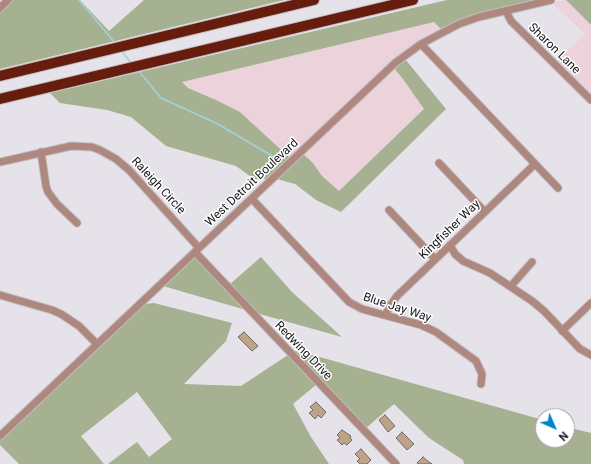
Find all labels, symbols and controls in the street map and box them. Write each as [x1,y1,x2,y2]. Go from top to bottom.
street label: Sharon Lane [525,21,583,77]
street label: West Detroit Boulevard [203,136,301,230]
street label: Raleigh Circle [128,155,188,217]
street label: Kingfisher Way [416,197,484,263]
street label: Blue Jay Way [361,290,433,326]
street label: Redwing Drive [272,319,334,383]
north arrow [535,408,575,448]
text: N [556,429,570,443]

